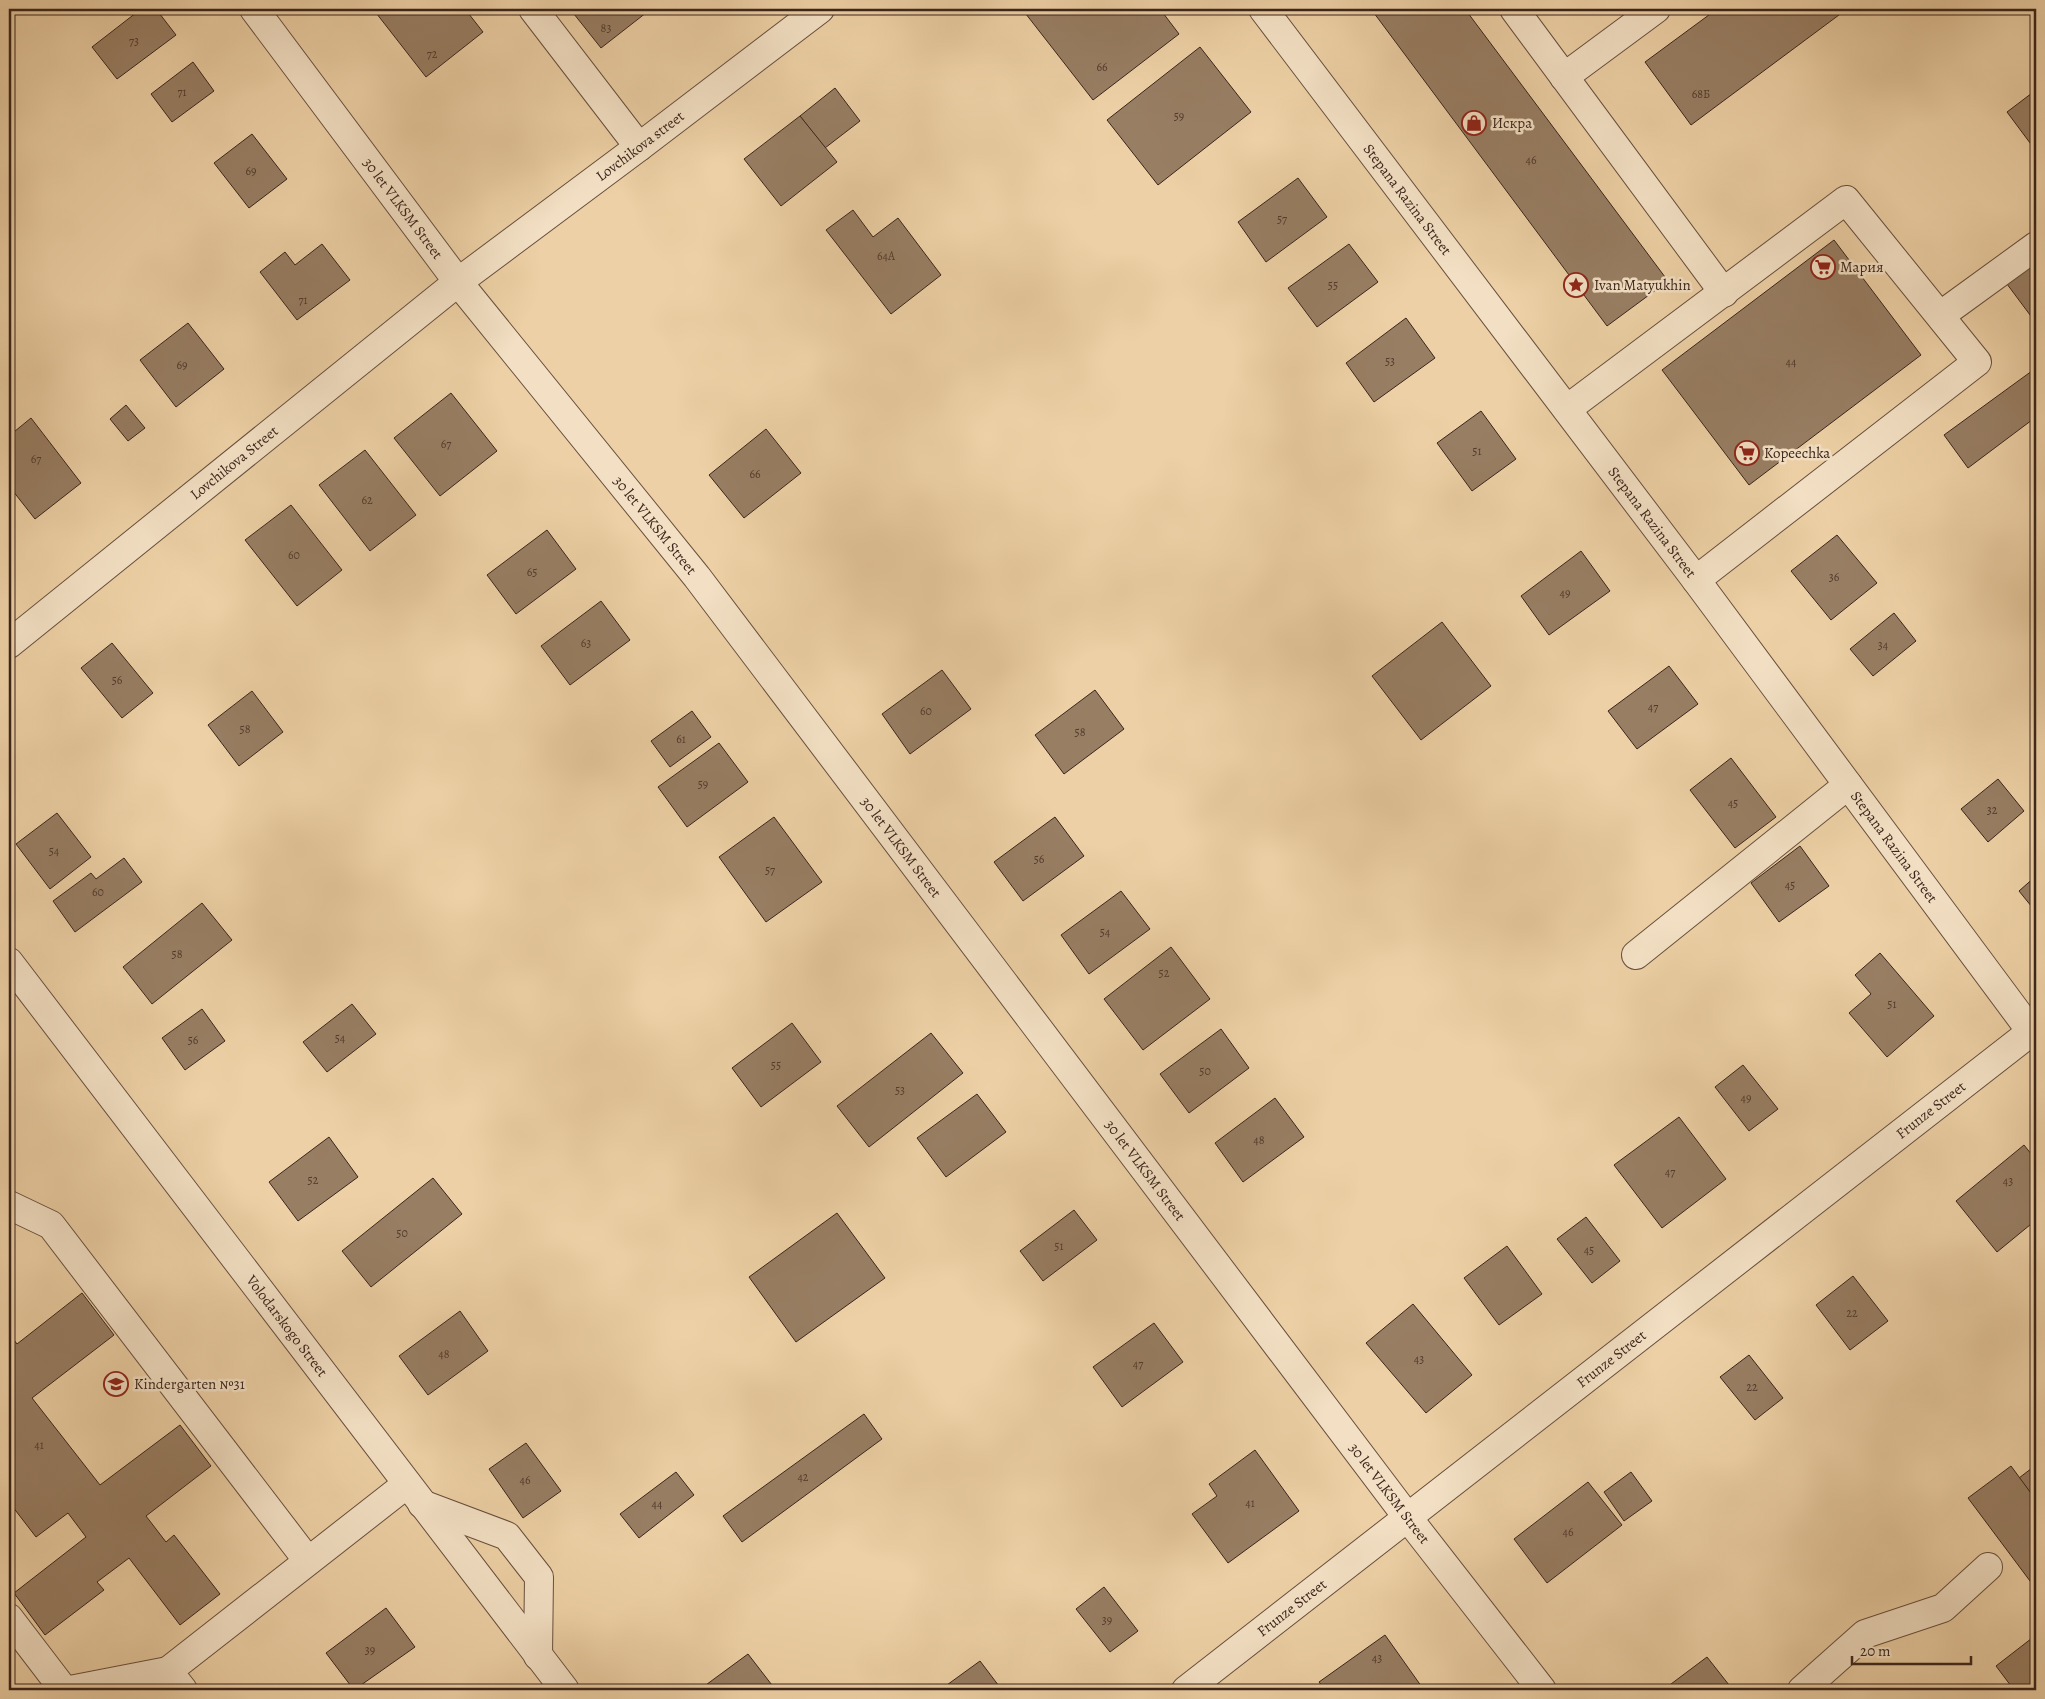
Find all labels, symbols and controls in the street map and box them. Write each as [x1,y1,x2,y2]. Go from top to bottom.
house number: 83 [601,20,611,36]
house number: 73 [129,33,139,49]
house number: 72 [427,46,438,62]
house number: 66 [1096,59,1108,75]
house number: 71 [177,84,187,100]
house number: 68Б [1692,86,1710,102]
street label: Lovchikova street [592,106,688,186]
house number: 59 [1174,108,1184,124]
shop icon: Искра [1461,110,1487,136]
place label: Искра [1492,113,1532,133]
street label: Stepana Razina Street [1359,140,1456,259]
house number: 46 [1526,152,1537,168]
street label: 30 let VLKSM Street [359,154,448,263]
house number: 69 [245,163,257,179]
house number: 57 [1277,211,1288,227]
house number: 64А [877,248,896,264]
supermarket icon: Мария [1810,254,1836,280]
place label: Мария [1840,257,1883,277]
place icon: Ivan Matyukhin [1563,272,1589,298]
place label: Ivan Matyukhin [1594,275,1691,295]
house number: 55 [1328,277,1338,293]
house number: 71 [298,292,308,308]
house number: 53 [1385,353,1395,369]
house number: 44 [1786,354,1797,370]
house number: 69 [176,357,188,373]
street label: Lovchikova Street [186,421,282,504]
house number: 67 [441,436,452,452]
supermarket icon: Kopeechka [1734,440,1760,466]
house number: 51 [1472,443,1482,459]
place label: Kopeechka [1764,443,1830,463]
house number: 67 [31,451,42,467]
street label: Stepana Razina Street [1603,462,1701,582]
house number: 66 [749,466,761,482]
street label: 30 let VLKSM Street [609,472,701,579]
house number: 62 [361,492,373,508]
house number: 60 [288,547,300,563]
house number: 65 [527,564,537,580]
house number: 36 [1829,569,1840,585]
house number: 49 [1560,585,1570,601]
house number: 63 [581,635,591,651]
house number: 34 [1878,637,1889,653]
house number: 56 [112,672,123,688]
house number: 47 [1648,699,1659,715]
house number: 60 [920,703,932,719]
house number: 58 [240,721,251,737]
house number: 58 [1075,724,1086,740]
house number: 61 [676,731,686,747]
house number: 59 [698,776,708,792]
street label: Stepana Razina Street [1846,787,1942,907]
street label: 30 let VLKSM Street [856,792,946,902]
house number: 45 [1728,795,1738,811]
house number: 32 [1987,802,1998,818]
house number: 54 [49,843,60,859]
house number: 56 [1034,851,1045,867]
house number: 57 [765,862,776,878]
house number: 45 [1785,877,1795,893]
house number: 60 [92,884,104,900]
house number: 54 [1100,924,1111,940]
house number: 58 [172,946,183,962]
house number: 52 [1159,965,1170,981]
house number: 51 [1887,996,1897,1012]
house number: 54 [335,1030,346,1046]
house number: 56 [188,1032,199,1048]
house number: 55 [771,1057,781,1073]
house number: 50 [1199,1063,1211,1079]
street label: Frunze Street [1892,1077,1970,1143]
house number: 53 [895,1082,905,1098]
house number: 49 [1741,1090,1751,1106]
street label: 30 let VLKSM Street [1100,1116,1190,1225]
house number: 48 [1253,1132,1265,1148]
house number: 47 [1665,1164,1676,1180]
house number: 52 [308,1172,319,1188]
house number: 43 [2003,1173,2013,1189]
house number: 50 [396,1225,408,1241]
house number: 51 [1054,1238,1064,1254]
house number: 45 [1584,1242,1594,1258]
street label: Volodarskogo Street [241,1270,332,1381]
house number: 22 [1846,1305,1858,1321]
street label: Frunze Street [1572,1325,1650,1392]
house number: 48 [438,1346,450,1362]
house number: 43 [1414,1351,1424,1367]
house number: 47 [1133,1356,1144,1372]
school or university icon: Kindergarten №31 [103,1371,129,1397]
place label: Kindergarten №31 [134,1374,245,1394]
house number: 22 [1746,1379,1758,1395]
house number: 41 [34,1437,44,1453]
street label: 30 let VLKSM Street [1345,1439,1434,1548]
house number: 42 [797,1469,809,1485]
house number: 46 [520,1472,531,1488]
house number: 41 [1245,1495,1255,1511]
house number: 44 [652,1496,663,1512]
house number: 46 [1563,1524,1574,1540]
street label: Frunze Street [1253,1574,1331,1641]
house number: 39 [1102,1612,1112,1628]
scale bar [1852,1634,1971,1666]
text: 20 m [1860,1641,1891,1661]
house number: 39 [365,1642,375,1658]
house number: 43 [1372,1650,1382,1666]

